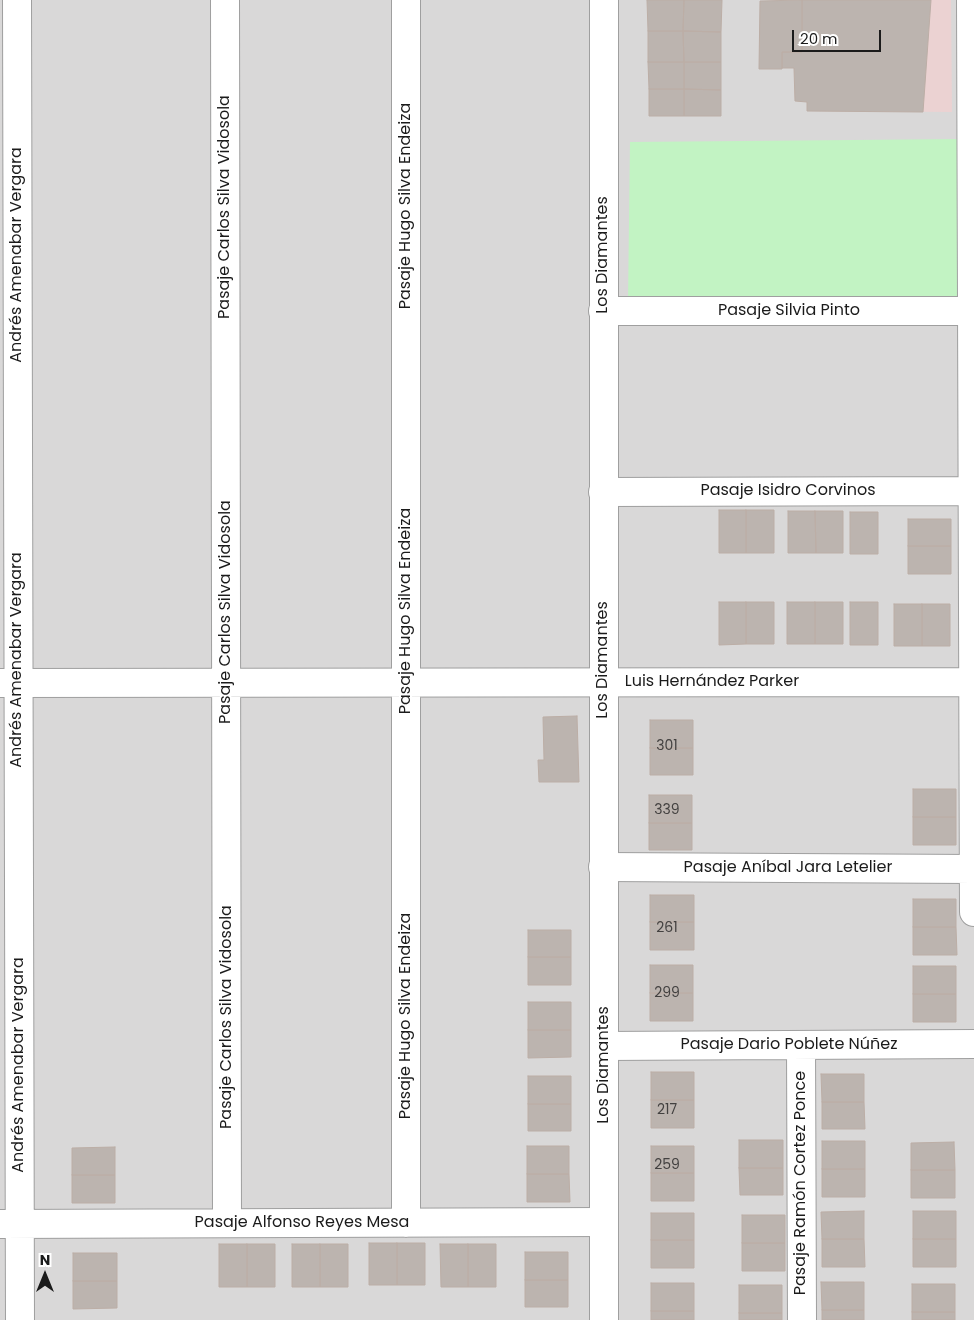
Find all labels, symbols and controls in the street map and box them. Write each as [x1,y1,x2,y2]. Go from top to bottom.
scale bar [794,20,883,52]
text: 20 m [800,28,838,49]
street label: Pasaje Carlos Silva Vidosola [215,95,235,319]
street label: Pasaje Hugo Silva Endeiza [396,103,416,309]
street label: Andrés Amenabar Vergara [7,147,27,363]
street label: Los Diamantes [593,196,613,314]
street label: Pasaje Silvia Pinto [718,301,860,321]
street label: Pasaje Isidro Corvinos [700,481,876,501]
street label: Pasaje Carlos Silva Vidosola [216,500,236,724]
street label: Pasaje Hugo Silva Endeiza [396,508,416,714]
street label: Andrés Amenabar Vergara [7,552,27,768]
street label: Los Diamantes [593,601,613,719]
street label: Luis Hernández Parker [625,672,799,692]
house number: 301 [656,738,678,754]
house number: 339 [654,802,680,818]
street label: Pasaje Aníbal Jara Letelier [684,858,892,878]
street label: Pasaje Carlos Silva Vidosola [217,905,237,1129]
street label: Pasaje Hugo Silva Endeiza [396,913,416,1119]
house number: 261 [656,920,678,936]
street label: Andrés Amenabar Vergara [9,957,29,1173]
house number: 299 [654,985,680,1001]
street label: Los Diamantes [594,1006,614,1124]
street label: Pasaje Dario Poblete Núñez [680,1035,898,1055]
street label: Pasaje Ramón Cortez Ponce [791,1071,811,1295]
house number: 217 [657,1102,677,1118]
house number: 259 [654,1157,680,1173]
street label: Pasaje Alfonso Reyes Mesa [195,1213,409,1233]
north arrow [20,1250,70,1300]
text: N [40,1250,50,1270]

